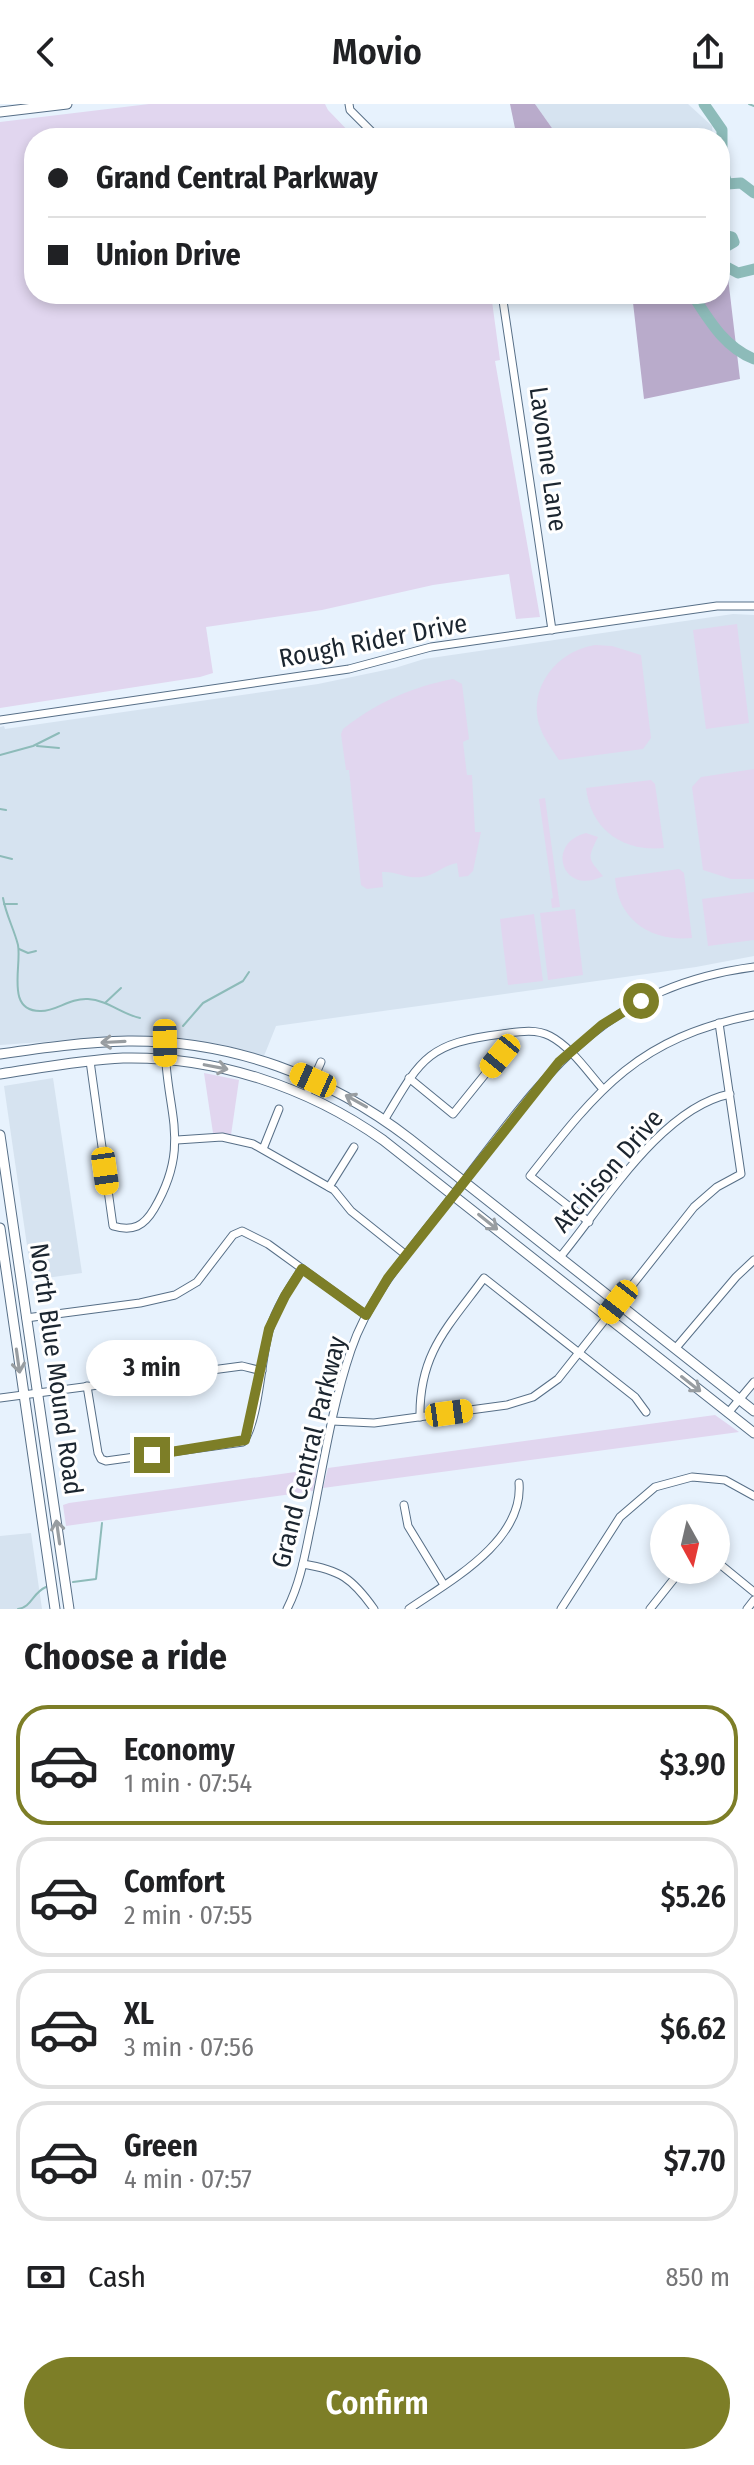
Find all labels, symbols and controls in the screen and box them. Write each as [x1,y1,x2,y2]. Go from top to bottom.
icon: back [24,30,68,74]
text: Movio [332,30,422,74]
icon: share [686,30,730,74]
text: Grand Central Parkway [96,160,378,196]
text: Union Drive [96,237,241,273]
street label: Lavonne Lane [523,385,573,533]
street label: Rough Rider Drive [276,608,470,674]
route start [623,983,659,1019]
car [153,1019,177,1067]
car [476,1030,524,1082]
one-way arrow [100,1035,127,1050]
car [286,1059,340,1101]
one-way arrow [203,1061,229,1076]
one-way arrow [345,1093,368,1109]
street label: Atchison Drive [546,1103,670,1239]
car [90,1146,120,1196]
one-way arrow [477,1213,498,1231]
street label: North Blue Mound Road [23,1241,89,1497]
car [594,1276,642,1328]
street label: Grand Central Parkway [265,1332,353,1571]
callout: 3 min [86,1339,218,1395]
one-way arrow [11,1347,26,1374]
text: 3 min [123,1352,181,1383]
one-way arrow [680,1375,701,1392]
car [424,1398,474,1428]
route end [134,1437,170,1473]
north arrow [650,1504,730,1584]
map controls [650,1504,730,1584]
one-way arrow [50,1520,65,1545]
text: Choose a ride [24,1635,227,1679]
icon: car [28,1729,100,1801]
text: Economy [124,1732,235,1768]
text: $3.90 [660,1747,726,1783]
text: 1 min · 07:54 [124,1768,252,1799]
icon: car [28,1861,100,1933]
text: Comfort [124,1864,225,1900]
text: $5.26 [661,1879,726,1915]
text: 2 min · 07:55 [124,1900,253,1931]
icon: car [28,1993,100,2065]
text: XL [124,1996,154,2032]
text: $6.62 [660,2011,726,2047]
text: 3 min · 07:56 [124,2032,254,2063]
icon: car [28,2125,100,2197]
text: Green [124,2128,198,2164]
text: $7.70 [664,2143,726,2179]
text: 4 min · 07:57 [124,2164,252,2195]
icon: cash [24,2255,68,2299]
text: Cash [88,2259,146,2295]
text: 850 m [665,2262,730,2293]
button: Confirm [24,2357,730,2449]

